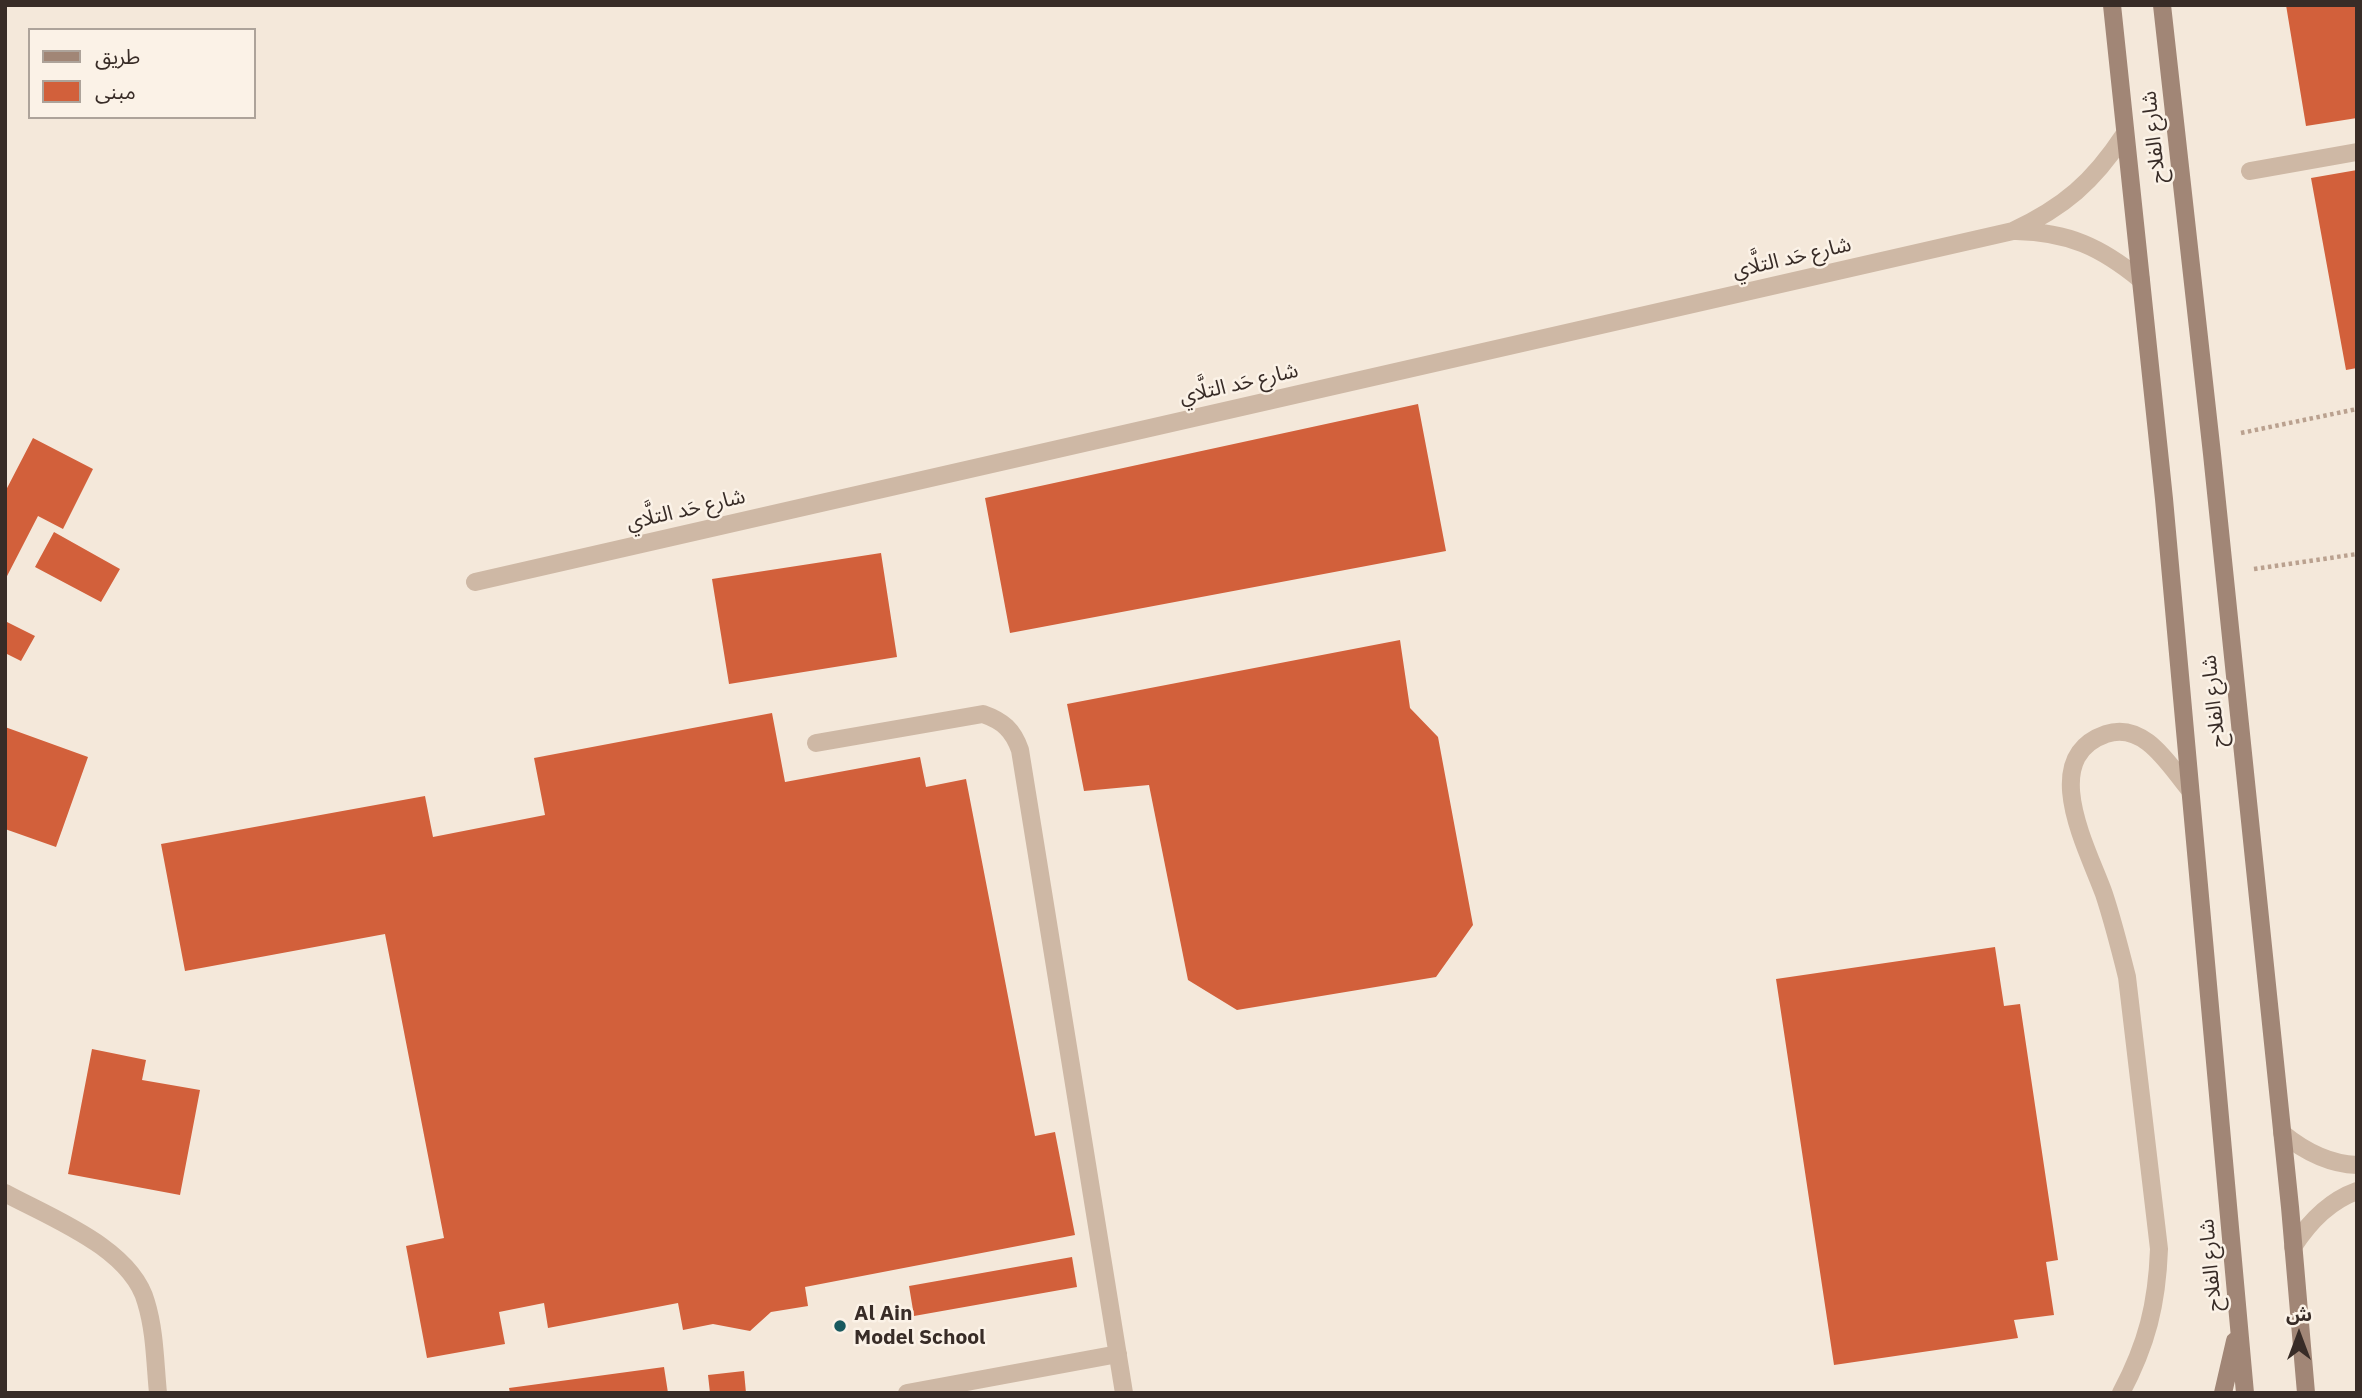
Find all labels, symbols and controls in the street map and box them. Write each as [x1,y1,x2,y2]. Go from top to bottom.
legend [28,28,256,119]
text: طريق [95,42,140,70]
text: مبنى [95,77,136,105]
street label: شارع الفلاح [2137,90,2171,184]
street label: شارع حَد التلَّاي [1730,232,1854,284]
street label: شارع حَد التلَّاي [1177,358,1301,410]
street label: شارع حَد التلَّاي [624,484,748,536]
street label: شارع الفلاح [2197,654,2231,748]
street label: شارع الفلاح [2194,1218,2228,1312]
north arrow [2264,1300,2334,1370]
place label: Al Ain Model School [854,1301,985,1351]
text: ش [2286,1302,2312,1326]
marker: Al Ain Model School [832,1318,848,1334]

